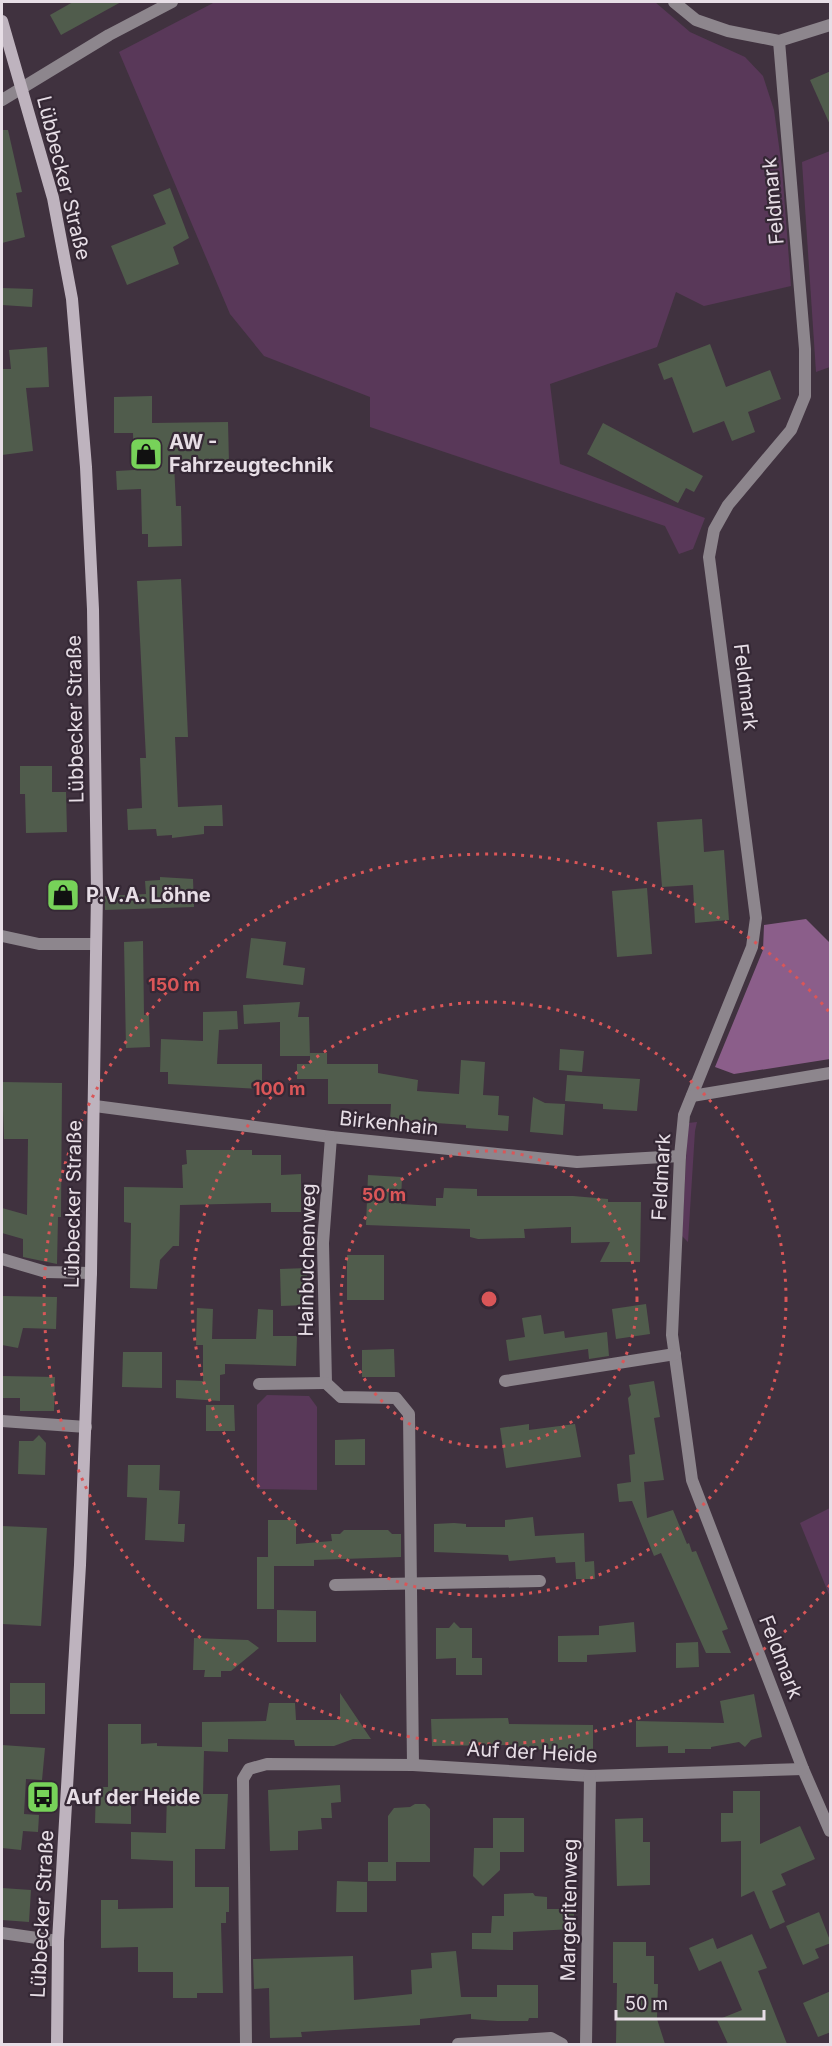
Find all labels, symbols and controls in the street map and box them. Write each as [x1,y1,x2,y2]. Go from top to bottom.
street label: Lübbecker Straße [32,94,96,262]
street label: Feldmark [757,156,789,246]
place label: AW - Fahrzeugtechnik [169,430,334,477]
shop icon: AW - Fahrzeugtechnik [128,436,164,472]
street label: Lübbecker Straße [62,635,88,803]
street label: Feldmark [729,642,763,732]
shop icon: P.V.A. Löhne [45,877,81,913]
place label: P.V.A. Löhne [86,883,211,907]
text: 150 m [148,974,200,995]
text: 100 m [253,1078,305,1099]
street label: Birkenhain [338,1106,440,1140]
street label: Lübbecker Straße [60,1120,86,1288]
street label: Feldmark [647,1133,675,1221]
street label: Hainbuchenweg [294,1183,320,1337]
text: 50 m [362,1184,406,1205]
centre of rings [479,1289,499,1309]
street label: Feldmark [754,1612,808,1702]
street label: Auf der Heide [466,1737,598,1767]
bus stop icon: Auf der Heide [25,1779,61,1815]
place label: Auf der Heide [66,1785,200,1809]
street label: Lübbecker Straße [26,1829,58,1999]
street label: Margeritenweg [556,1838,582,1982]
scale bar [616,1983,764,2021]
text: 50 m [625,1993,668,2014]

